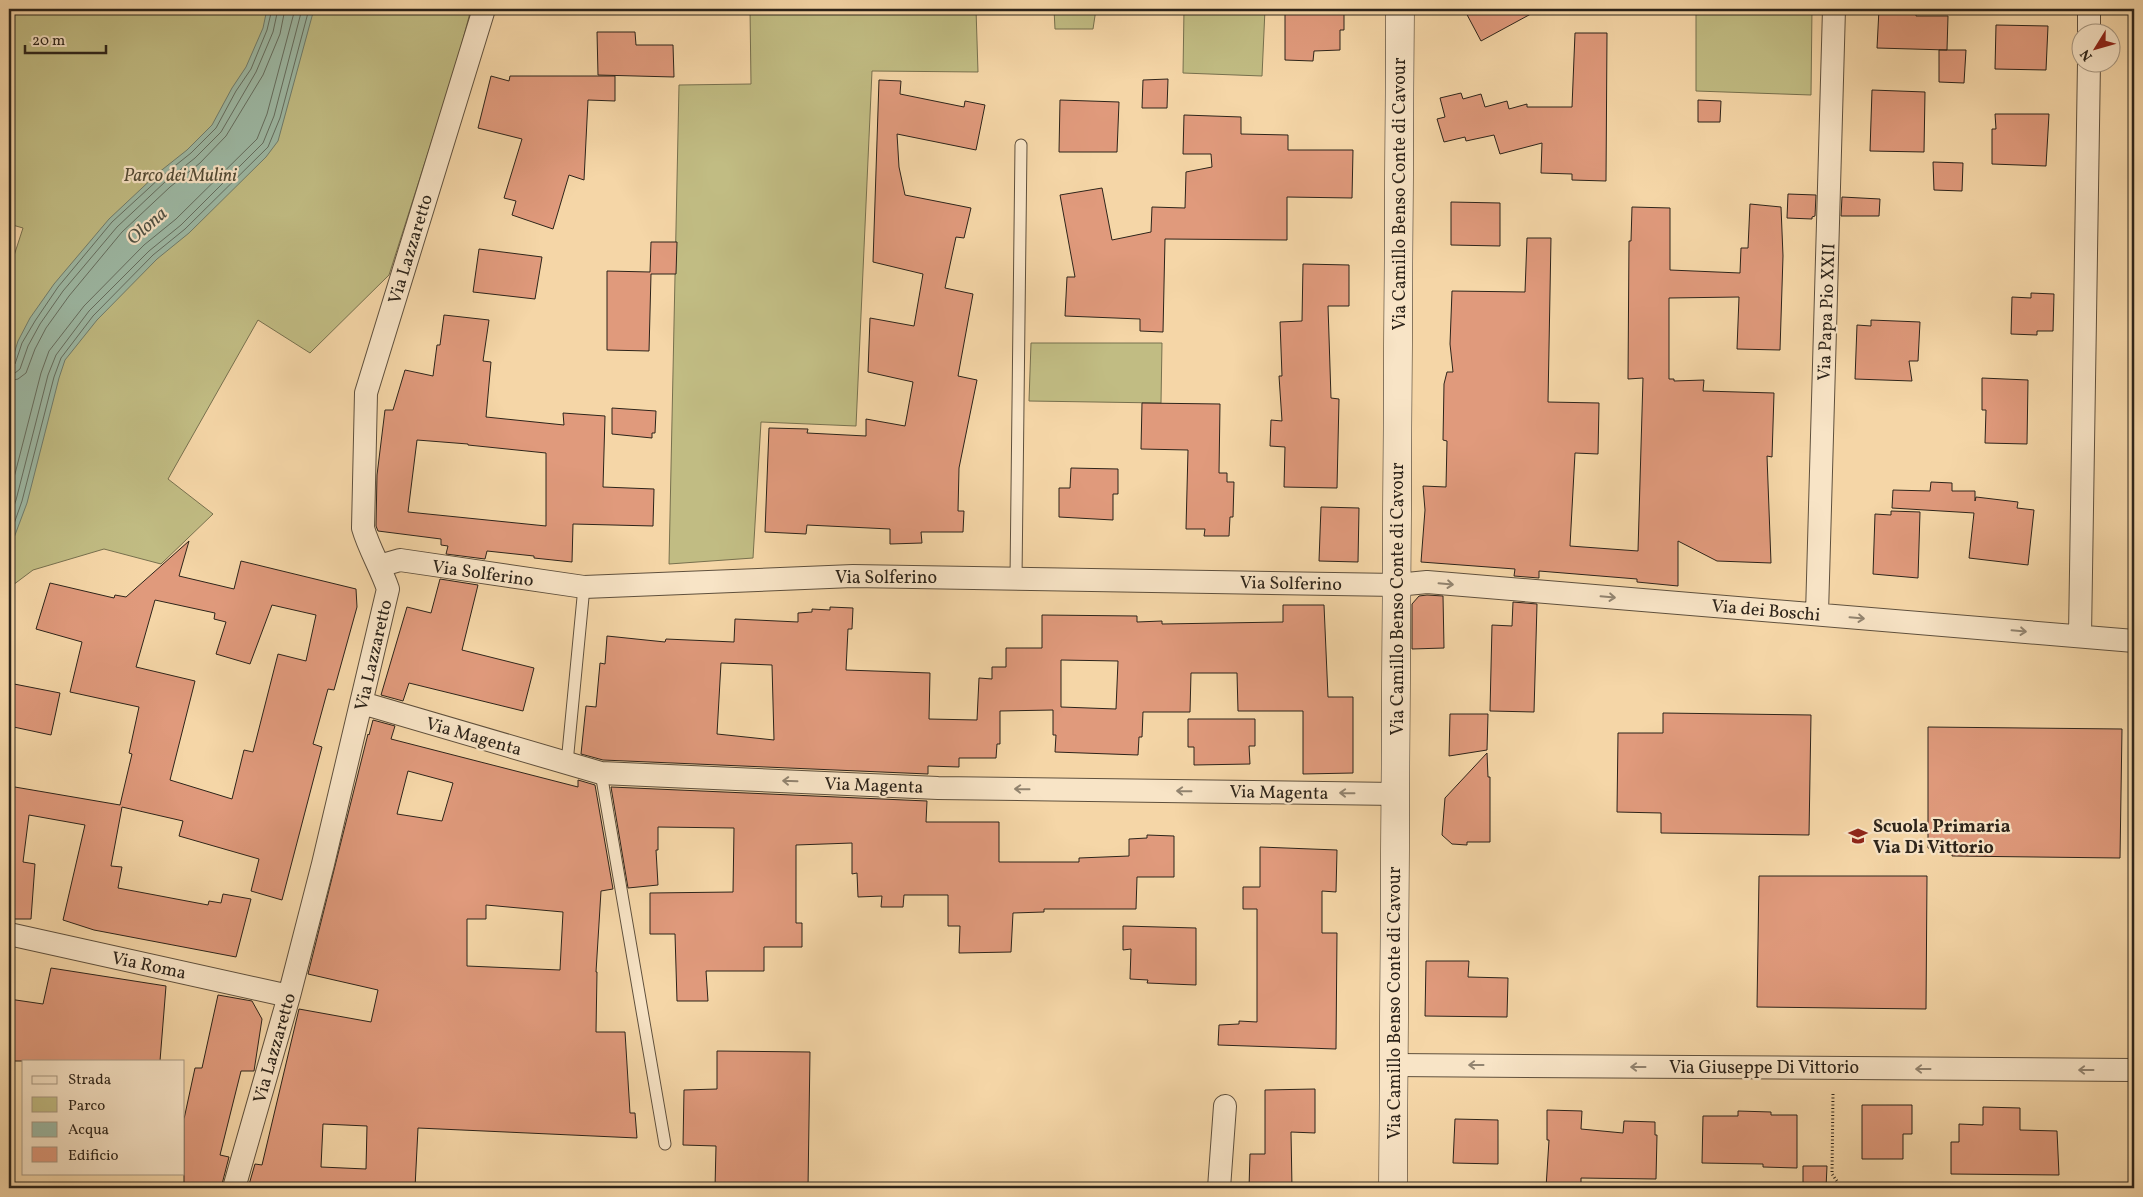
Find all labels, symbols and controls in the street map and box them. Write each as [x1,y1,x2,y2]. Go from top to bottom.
scale bar [25,22,106,54]
north arrow [2070,22,2120,72]
text: 20 m [32,31,65,52]
text: N [2076,45,2097,65]
street label: Via Camillo Benso Conte di Cavour [1388,57,1413,331]
park label: Parco dei Mulini [123,164,237,189]
street label: Via Lazzaretto [383,192,440,307]
water label: Olona [121,202,173,252]
street label: Via Papa Pio XXII [1813,243,1842,381]
street label: Via Camillo Benso Conte di Cavour [1386,462,1411,736]
street label: Via Solferino [430,555,535,594]
street label: Via Solferino [835,566,937,591]
street label: Via Solferino [1240,571,1342,598]
one-way arrow [1437,579,1453,589]
one-way arrow [1599,592,1615,602]
street label: Via dei Boschi [1710,594,1821,629]
street label: Via Lazzaretto [350,597,399,713]
one-way arrow [1848,613,1864,622]
one-way arrow [2010,626,2026,636]
street label: Via Magenta [423,712,525,763]
street label: Via Magenta [824,772,924,801]
one-way arrow [782,777,798,786]
street label: Via Magenta [1229,780,1329,807]
one-way arrow [1014,784,1030,794]
one-way arrow [1177,786,1193,796]
one-way arrow [1339,788,1356,798]
place label: Scuola Primaria Via Di Vittorio [1873,815,2011,861]
school or university icon: Scuola Primaria Via Di Vittorio [1847,825,1869,847]
street label: Via Camillo Benso Conte di Cavour [1383,866,1408,1140]
street label: Via Roma [109,946,188,987]
street label: Via Lazzaretto [248,990,303,1106]
street label: Via Giuseppe Di Vittorio [1669,1056,1859,1081]
legend [22,1060,185,1174]
one-way arrow [1468,1060,1484,1070]
one-way arrow [1630,1062,1646,1071]
one-way arrow [1915,1064,1932,1074]
one-way arrow [2078,1065,2094,1075]
text: Strada [68,1070,111,1091]
text: Parco [68,1096,105,1117]
text: Acqua [68,1120,109,1141]
text: Edificio [68,1146,119,1167]

